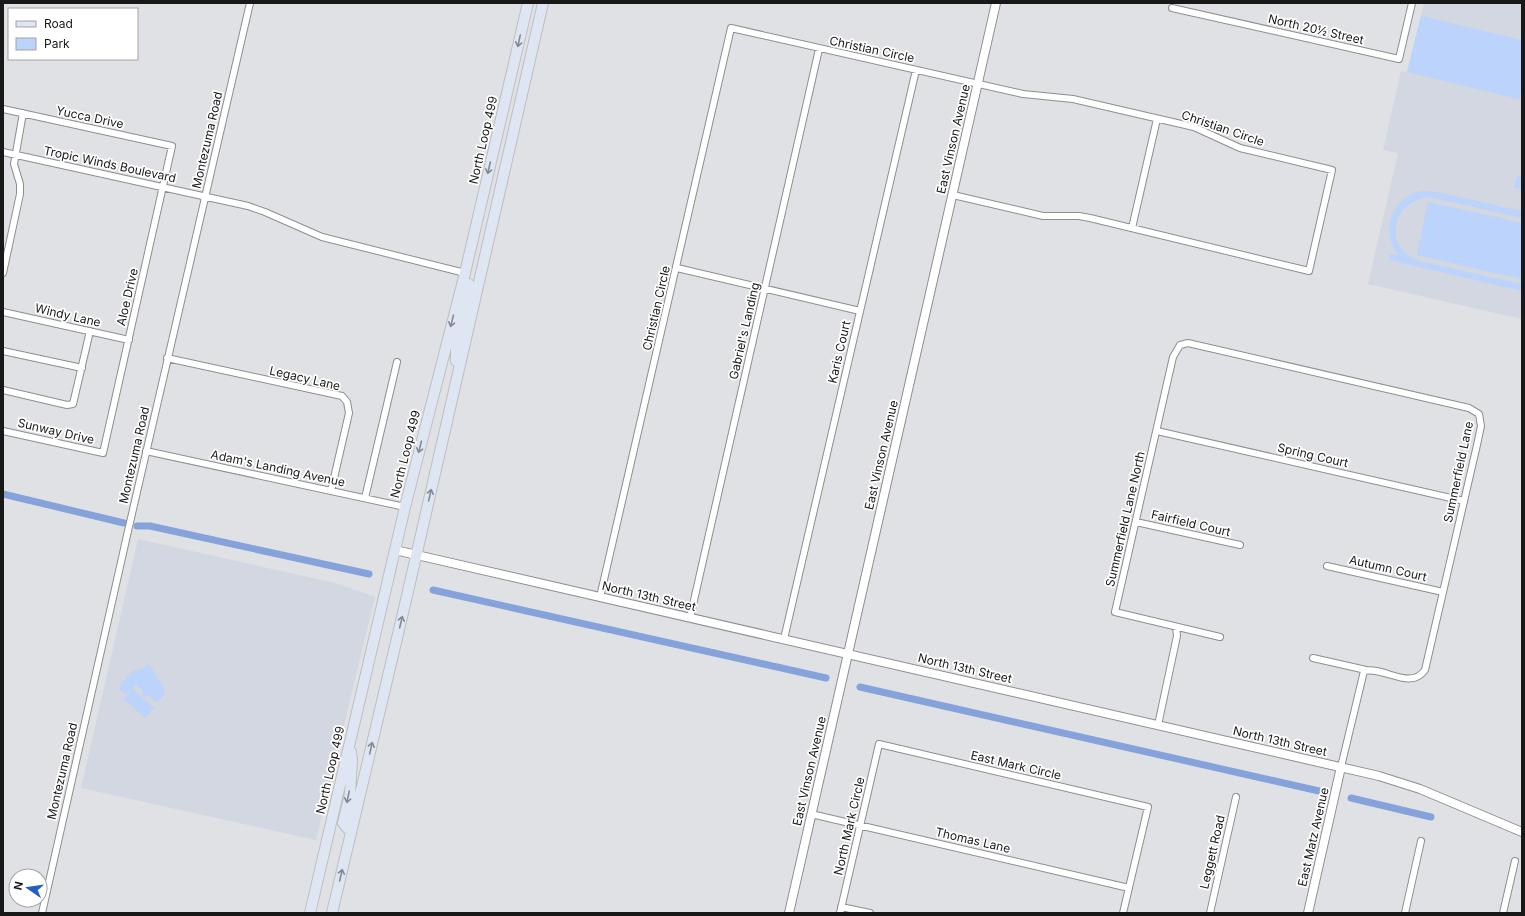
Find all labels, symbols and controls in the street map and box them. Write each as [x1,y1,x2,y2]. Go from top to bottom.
legend [8,8,138,60]
street label: North 20½ Street [1267,11,1365,47]
text: Road [44,16,73,31]
street label: Christian Circle [828,33,916,65]
one-way arrow [515,34,523,47]
text: Park [44,36,70,51]
street label: East Vinson Avenue [933,83,973,195]
street label: Montezuma Road [189,90,225,190]
street label: North Loop 499 [466,95,500,185]
street label: Yucca Drive [55,103,125,131]
street label: Christian Circle [1180,107,1266,149]
street label: Tropic Winds Boulevard [42,143,178,185]
one-way arrow [485,161,493,174]
street label: Christian Circle [639,264,673,352]
street label: Aloe Drive [113,267,141,327]
street label: Gabriel's Landing [726,281,762,381]
street label: Windy Lane [34,300,102,330]
one-way arrow [448,314,456,327]
street label: Karis Court [825,319,854,385]
street label: Legacy Lane [268,363,342,393]
street label: East Vinson Avenue [861,399,901,511]
street label: Montezuma Road [116,405,152,505]
street label: North Loop 499 [387,409,423,499]
street label: Sunway Drive [16,415,96,447]
street label: Summerfield Lane [1440,420,1476,524]
one-way arrow [416,440,423,453]
street label: Spring Court [1276,440,1350,470]
street label: Adam's Landing Avenue [209,446,347,490]
street label: Summerfield Lane North [1102,450,1148,588]
one-way arrow [427,489,434,502]
street label: Fairfield Court [1150,507,1232,539]
street label: Autumn Court [1348,552,1428,584]
street label: North 13th Street [601,578,697,614]
one-way arrow [398,616,406,629]
street label: North 13th Street [917,650,1013,686]
street label: East Vinson Avenue [789,715,829,827]
street label: Montezuma Road [44,721,80,821]
street label: North 13th Street [1232,723,1328,759]
street label: North Loop 499 [313,725,347,815]
one-way arrow [368,742,375,755]
street label: East Mark Circle [969,747,1063,783]
street label: North Mark Circle [830,775,868,877]
street label: East Matz Avenue [1294,786,1332,888]
one-way arrow [344,790,352,803]
street label: Leggett Road [1196,814,1228,890]
street label: Thomas Lane [934,824,1012,856]
north arrow [8,868,48,908]
one-way arrow [338,869,346,882]
text: N [10,880,26,891]

